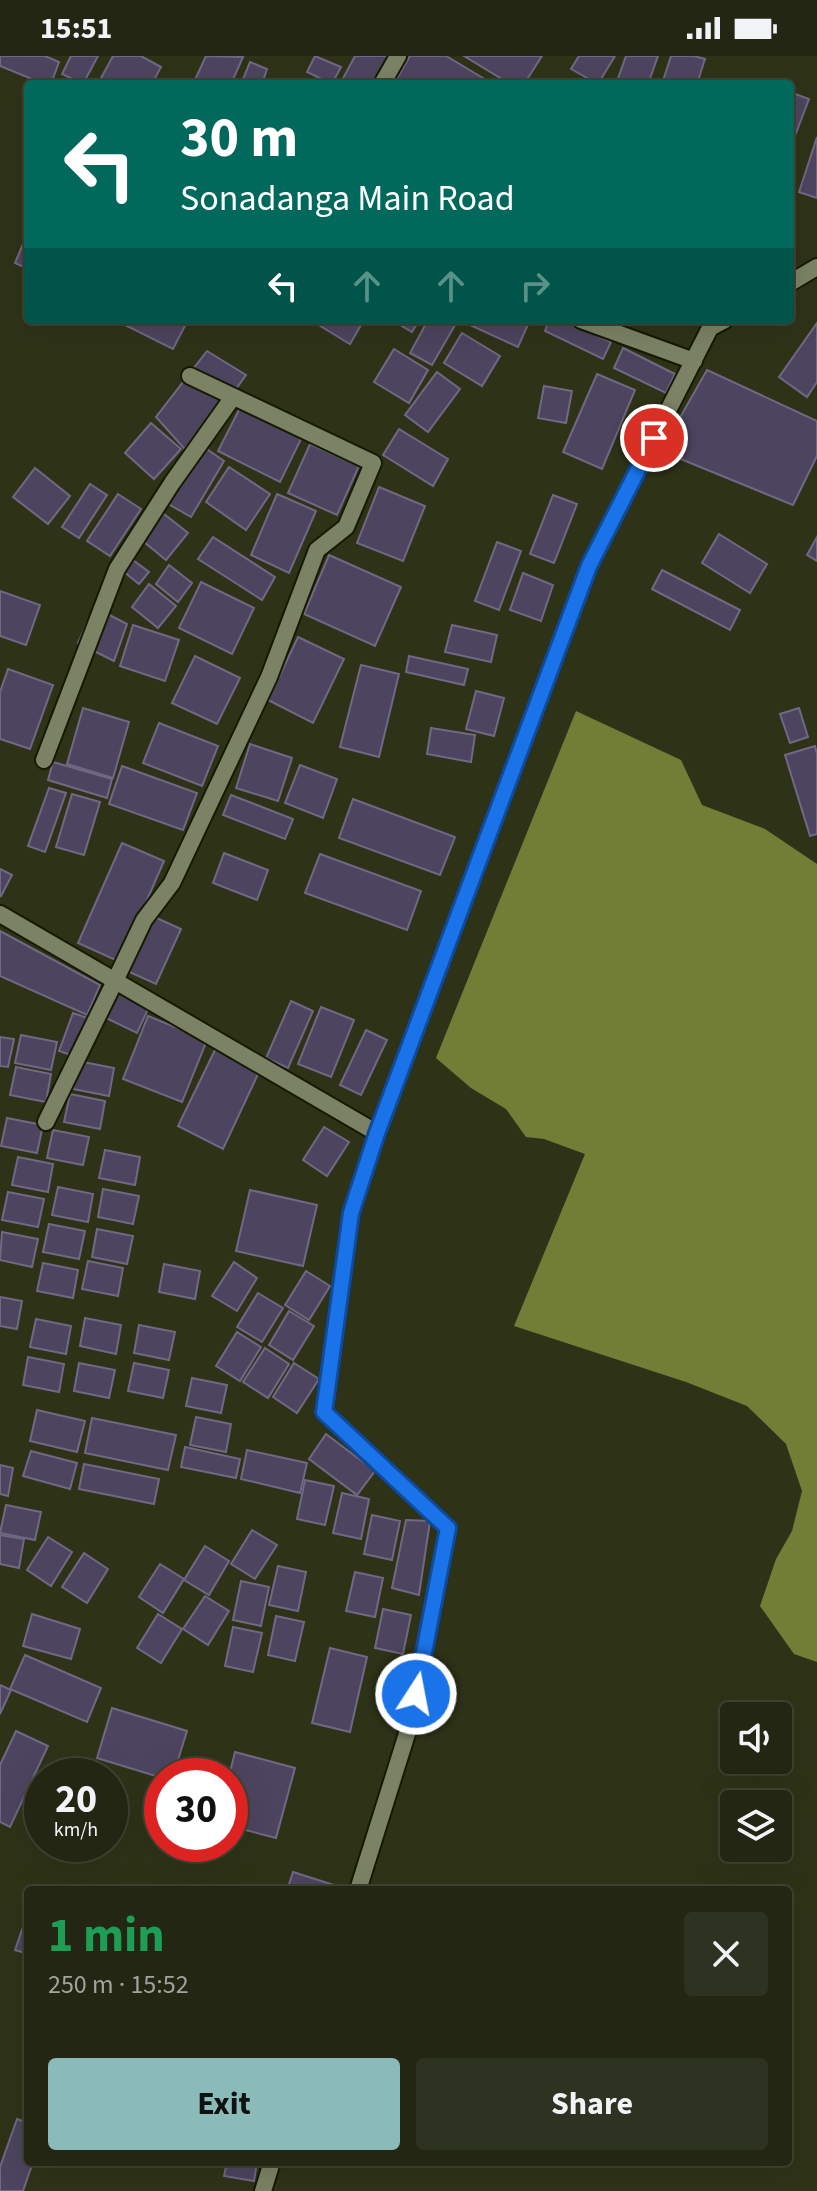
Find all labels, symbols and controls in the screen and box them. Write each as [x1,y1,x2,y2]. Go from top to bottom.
text: 15:51 [40,7,112,50]
text: 30 m [180,99,298,178]
icon: left [48,112,152,216]
text: Sonadanga Main Road [180,173,515,224]
icon: left [261,264,305,308]
icon: ahead [345,264,389,308]
icon: ahead [429,264,473,308]
icon: right [513,264,557,308]
pin [620,404,688,472]
icon: arrive [632,416,676,460]
position arrow [374,1652,458,1736]
map controls [720,1702,792,1862]
button: sound [720,1702,792,1774]
speed limit sign: 30 [144,1758,248,1862]
text: 20 [55,1771,97,1828]
button: layers [720,1790,792,1862]
text: km/h [54,1816,98,1844]
text: 1 min [48,1902,165,1970]
button: close [684,1912,768,1996]
text: 250 m · 15:52 [48,1966,189,2003]
button: Exit [48,2058,400,2150]
button: Share [416,2058,768,2150]

